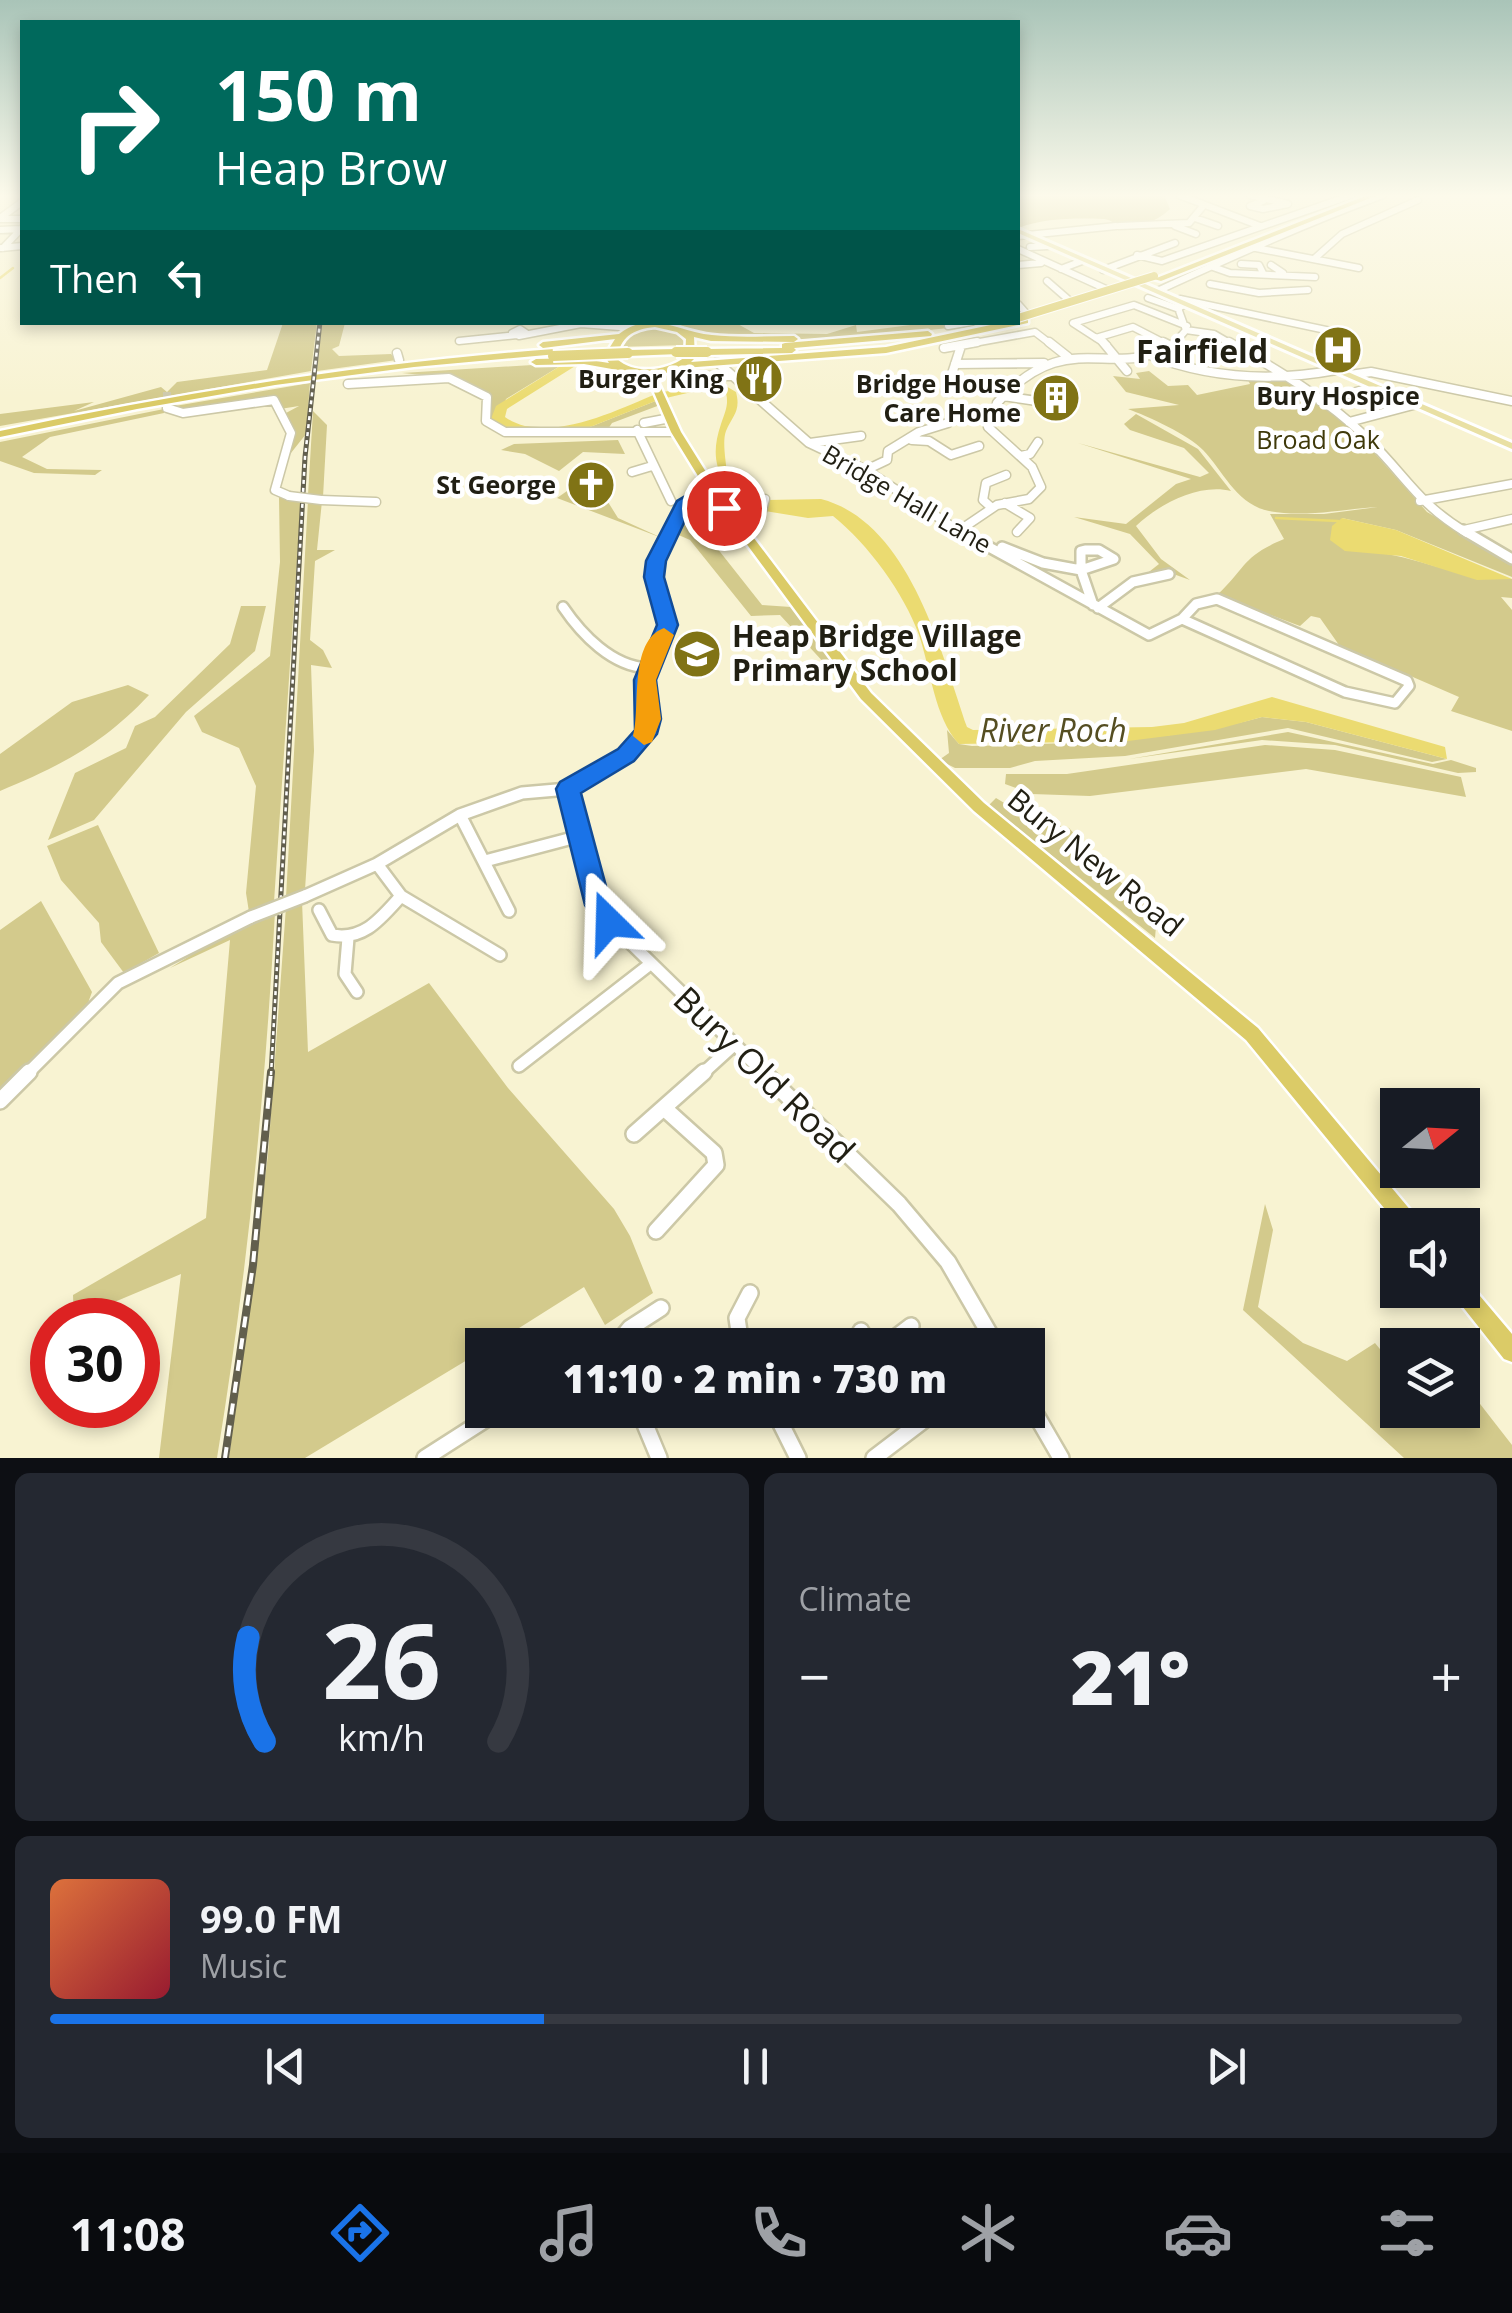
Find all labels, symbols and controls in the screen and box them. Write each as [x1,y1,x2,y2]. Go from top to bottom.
text: 150 m [215,46,422,142]
icon: right [50,60,180,190]
text: Heap Brow [215,137,447,198]
icon: left [159,250,214,305]
text: Then [50,252,139,304]
hospital icon: Bury Hospice [1312,324,1364,376]
district label: Fairfield [1136,329,1268,372]
restaurant icon: Burger King [733,353,785,405]
place label: Burger King [578,361,724,395]
place label: Bridge House Care Home [856,366,1021,429]
building icon: Bridge House Care Home [1030,372,1082,424]
place label: Bury Hospice [1256,378,1420,412]
park label: Broad Oak [1256,422,1380,456]
street label: Bridge Hall Lane [817,436,998,560]
church icon: St George [565,459,617,511]
pin [682,466,767,551]
place label: St George [436,467,556,501]
icon: arrive [697,481,752,536]
place label: Heap Bridge Village Primary School [732,615,1022,690]
school or university icon: Heap Bridge Village Primary School [671,628,723,680]
water label: River Roch [979,708,1127,751]
street label: Bury New Road [1000,778,1192,945]
position arrow [557,870,661,974]
street label: Bury Old Road [664,975,866,1172]
north arrow [1380,1088,1480,1188]
map controls [1380,1088,1480,1428]
button: sound [1380,1208,1480,1308]
speed limit sign: 30 [30,1298,160,1428]
button: layers [1380,1328,1480,1428]
text: 11:10 · 2 min · 730 m [563,1352,947,1404]
text: Climate [799,1577,912,1620]
text: 26 [322,1588,441,1729]
text: 21° [1070,1625,1190,1727]
text: − [799,1638,830,1713]
text: + [1431,1638,1462,1713]
text: km/h [338,1713,425,1761]
text: 99.0 FM [200,1892,343,1944]
text: Music [200,1944,287,1987]
icon: previous [258,2039,313,2094]
icon: pause [728,2039,783,2094]
icon: next [1199,2039,1254,2094]
icon: directions [325,2198,395,2268]
icon: music [534,2198,604,2268]
icon: phone [744,2198,814,2268]
icon: climate [953,2198,1023,2268]
icon: car [1163,2198,1233,2268]
icon: filters [1372,2198,1442,2268]
text: 11:08 [70,2203,185,2264]

